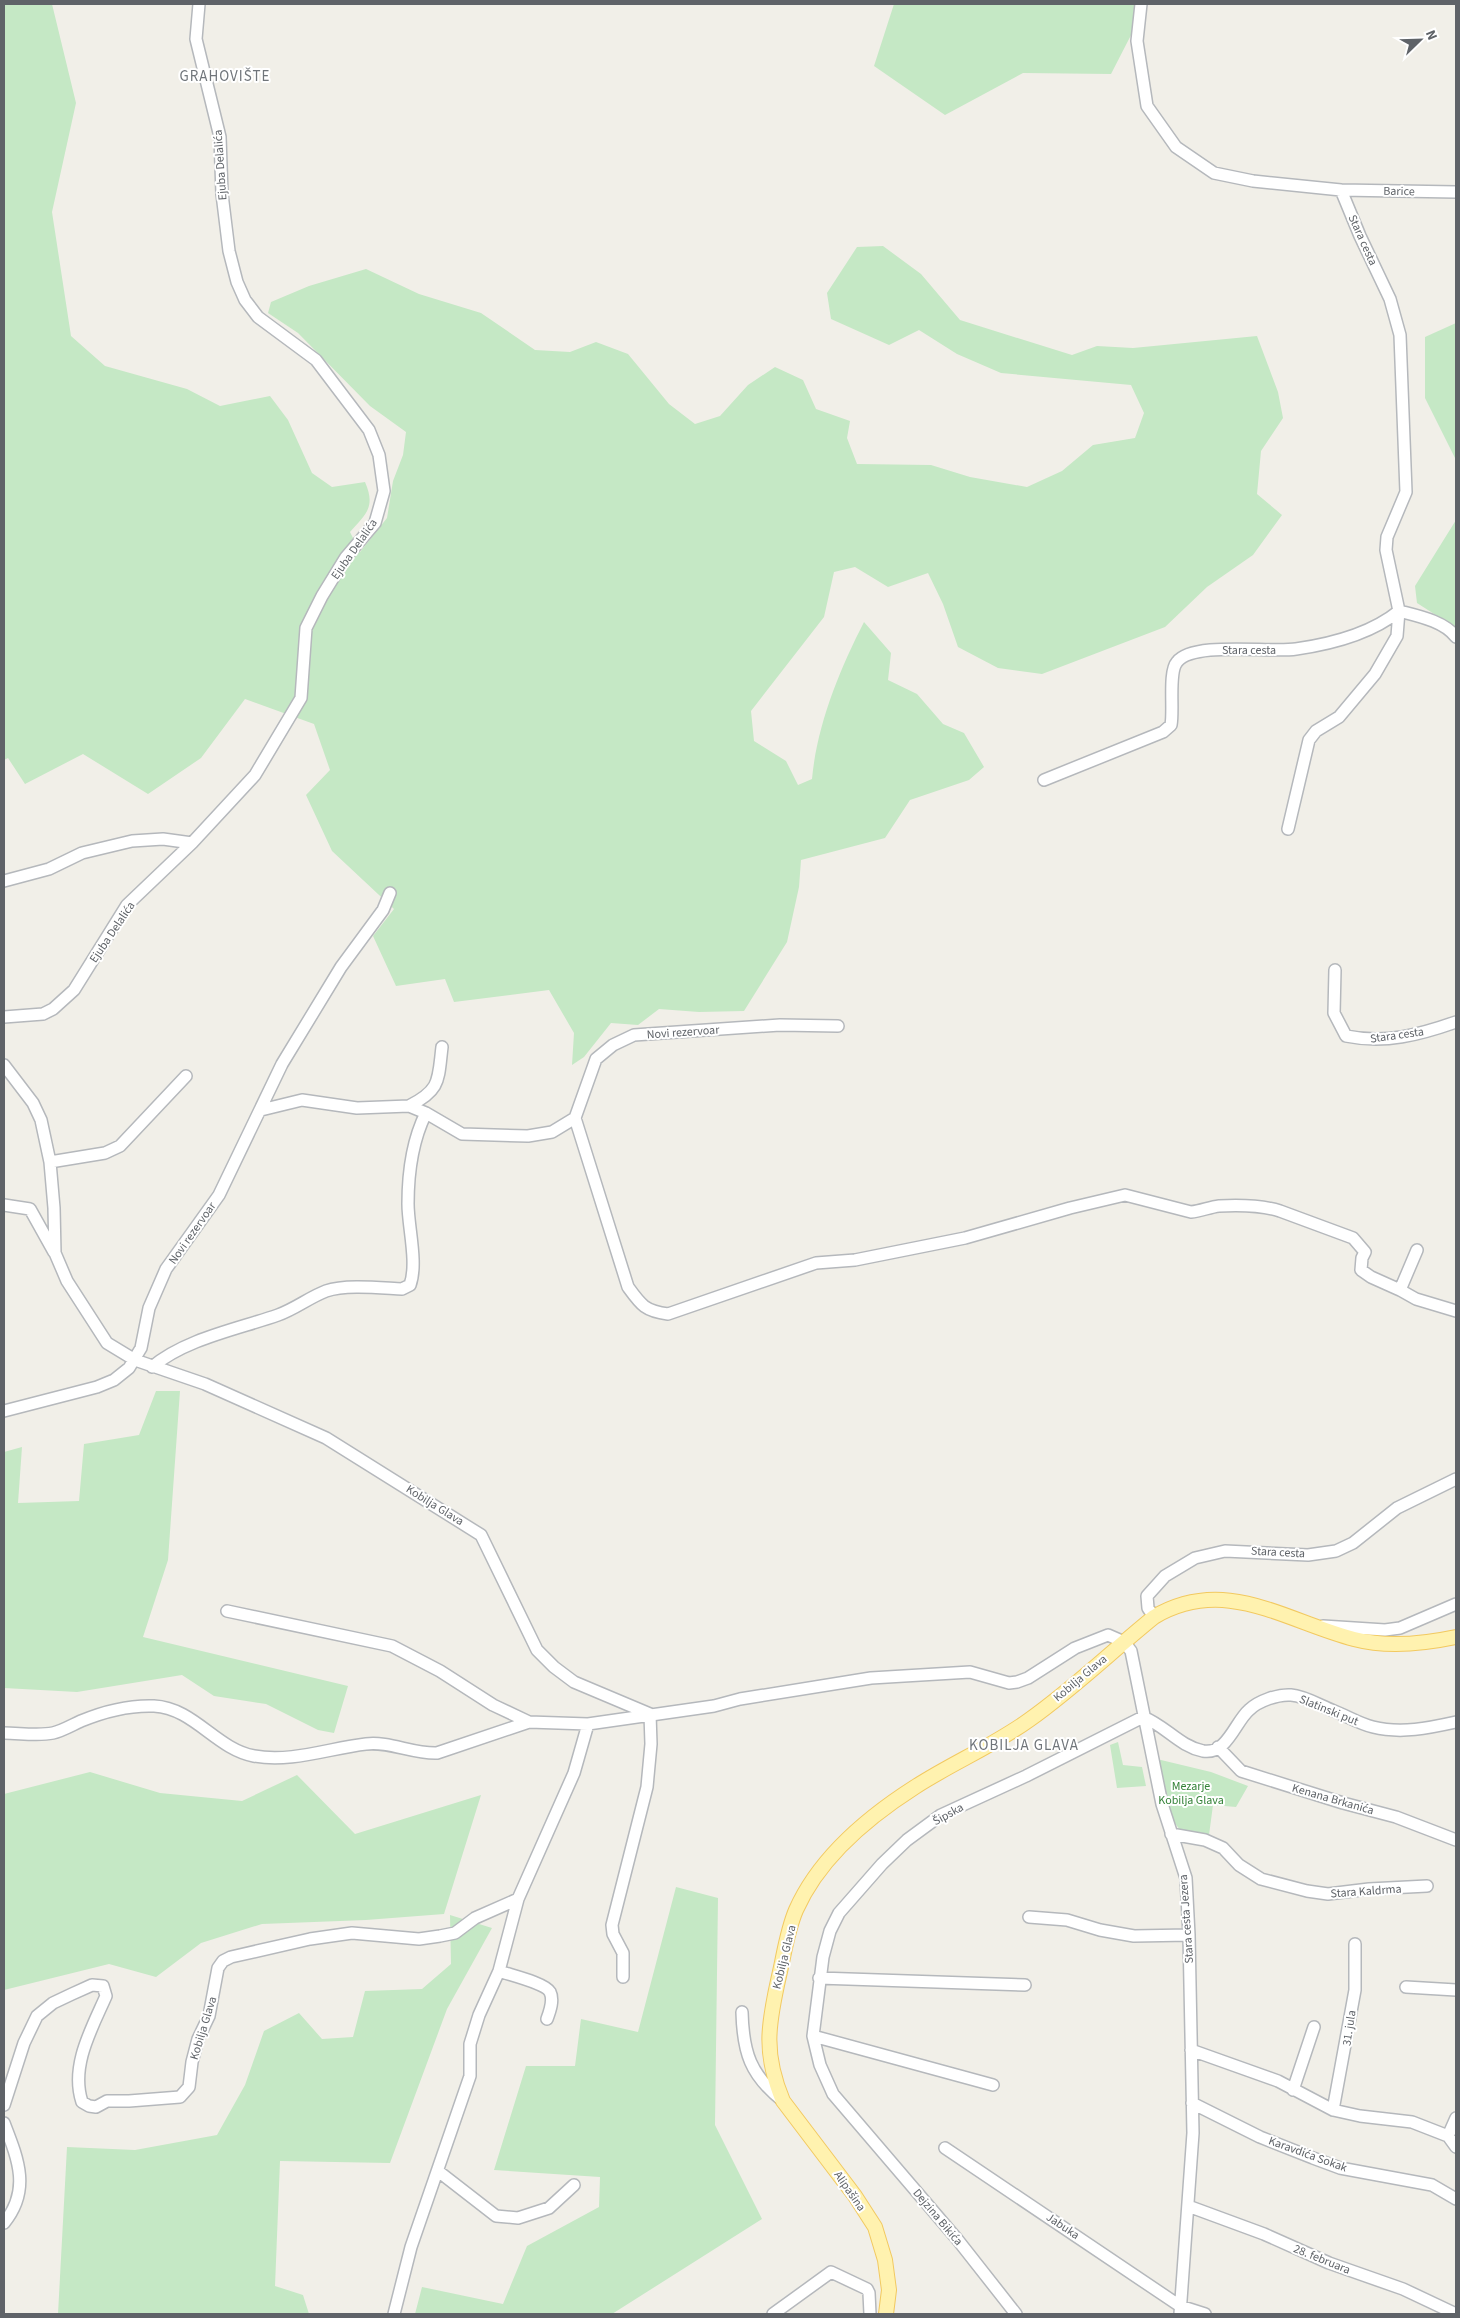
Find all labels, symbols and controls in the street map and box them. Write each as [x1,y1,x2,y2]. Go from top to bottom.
north arrow [1395,15,1445,65]
text: N [1420,27,1442,44]
district label: GRAHOVIŠTE [180,66,270,87]
street label: Ejuba Delalića [210,129,231,201]
street label: Barice [1383,183,1415,200]
street label: Stara cesta [1344,212,1381,268]
street label: Ejuba Delalića [327,515,382,583]
street label: Stara cesta [1222,642,1276,659]
street label: Ejuba Delalića [86,898,139,966]
street label: Novi rezervoar [646,1021,721,1044]
street label: Stara cesta [1369,1023,1425,1048]
street label: Novi rezervoar [165,1198,221,1268]
street label: Kobilja Glava [402,1481,467,1530]
street label: Stara cesta [1251,1543,1305,1562]
street label: Kobilja Glava [1050,1651,1111,1706]
street label: Slatinski put [1297,1691,1361,1730]
district label: KOBILJA GLAVA [969,1735,1079,1756]
park label: Mezarje Kobilja Glava [1158,1778,1224,1809]
street label: Kenana Brkanića [1290,1780,1376,1819]
street label: Šipska [930,1799,967,1830]
street label: Stara cesta Jezera [1175,1874,1198,1964]
street label: Stara Kaldrma [1330,1881,1402,1902]
street label: Kobilja Glava [768,1923,801,1991]
street label: Kobilja Glava [186,1994,221,2062]
street label: 31. jula [1338,2009,1361,2047]
street label: Karavdića Sokak [1266,2132,1350,2177]
street label: Alipašina [830,2168,870,2215]
street label: Dejzina Bikića [909,2185,967,2249]
street label: Jabuka [1043,2209,1083,2244]
street label: 28. februara [1291,2240,1353,2279]

